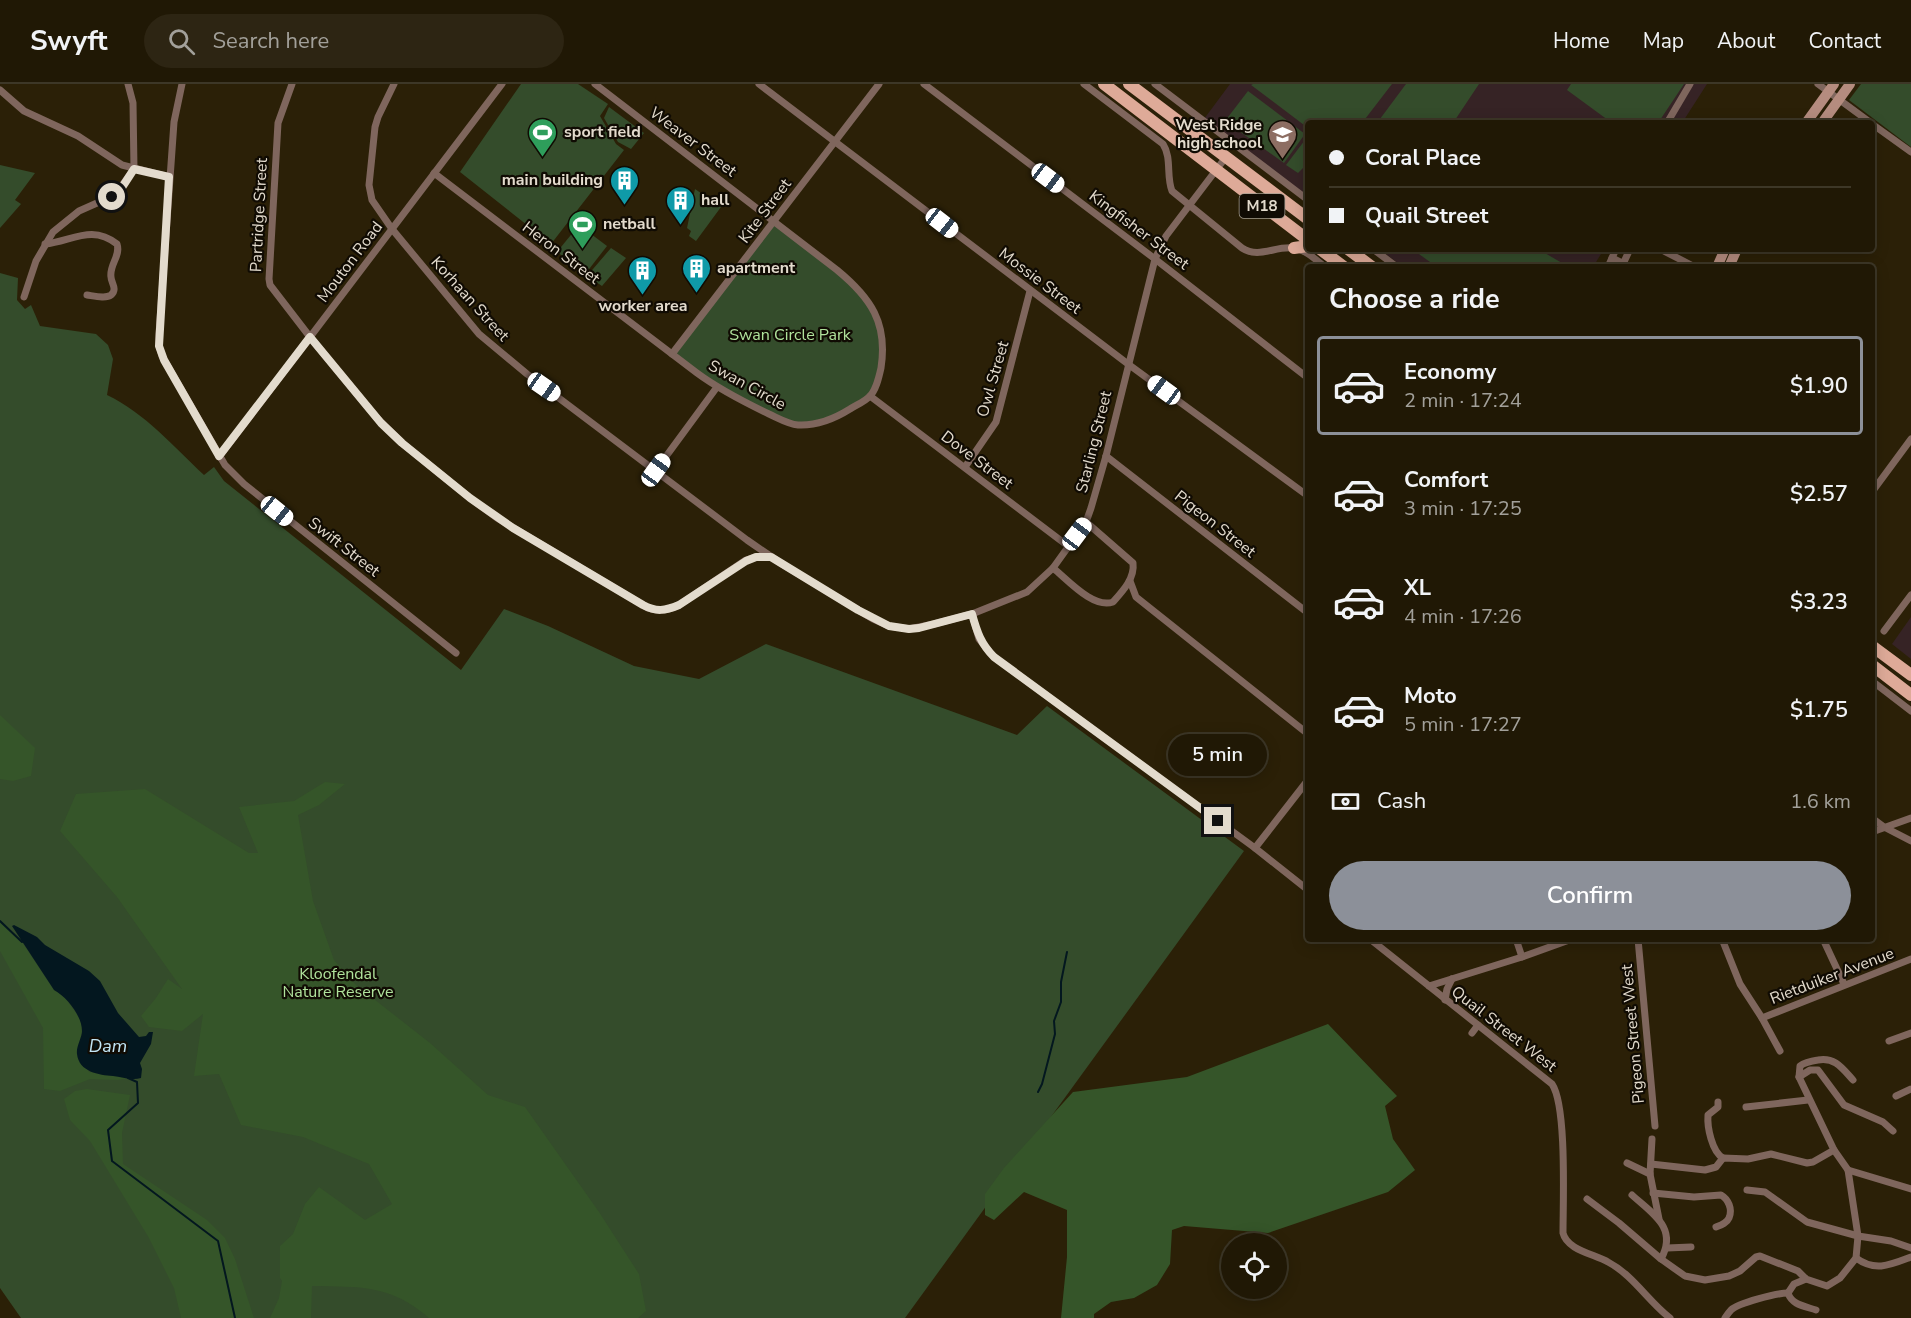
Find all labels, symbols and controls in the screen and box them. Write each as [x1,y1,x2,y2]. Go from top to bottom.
search box [144,14,564,68]
text: Swyft [30,22,108,60]
icon: search [165,25,198,58]
text: Search here [213,26,329,56]
text: Home [1553,27,1610,55]
text: Map [1643,27,1684,55]
text: About [1717,27,1775,55]
text: Contact [1808,27,1881,55]
street label: Weaver Street [645,102,741,182]
place label: West Ridge high school [1175,114,1262,154]
sports icon: sport field [527,116,559,158]
school or university icon: West Ridge high school [1267,118,1299,160]
place label: sport field [564,121,641,143]
text: Coral Place [1365,143,1481,173]
street label: Partridge Street [245,157,273,273]
car [1028,160,1068,196]
building icon: main building [608,164,640,206]
place label: main building [502,169,603,191]
street label: Kite Street [733,174,797,248]
route start [98,183,125,210]
building icon: hall [664,184,696,226]
street label: Kingfisher Street [1084,185,1194,275]
place label: hall [701,189,729,211]
road number: M18 [1240,194,1284,218]
text: Quail Street [1365,201,1489,231]
car [922,205,962,241]
sports icon: netball [566,208,598,250]
place label: netball [603,213,656,235]
street label: Mouton Road [312,217,388,307]
street label: Heron Street [518,217,605,290]
street label: Mossie Street [994,243,1086,319]
street label: Korhaan Street [426,252,514,347]
building icon: apartment [680,252,712,294]
building icon: worker area [627,254,659,296]
place label: apartment [717,257,796,279]
text: Choose a ride [1329,281,1500,318]
place label: worker area [599,295,687,317]
park label: Swan Circle Park [729,324,852,346]
street label: Owl Street [972,338,1014,420]
street label: Swan Circle [704,355,790,415]
text: Economy [1404,357,1496,387]
icon: car [1332,359,1386,413]
car [524,369,564,405]
text: $1.90 [1790,371,1848,401]
car [1144,372,1184,408]
text: 2 min · 17:24 [1404,387,1522,414]
street label: Starling Street [1071,388,1117,495]
street label: Dove Street [936,426,1018,495]
car [638,450,674,490]
text: Comfort [1404,465,1488,495]
icon: car [1332,467,1386,521]
text: $2.57 [1790,479,1848,509]
street label: Pigeon Street [1170,485,1260,563]
car [257,493,297,529]
text: 3 min · 17:25 [1404,495,1522,522]
street label: Swift Street [304,512,385,582]
car [1059,514,1095,554]
text: XL [1404,573,1431,603]
icon: car [1332,575,1386,629]
text: $3.23 [1790,587,1848,617]
text: 4 min · 17:26 [1404,603,1522,630]
text: Moto [1404,681,1457,711]
icon: car [1332,683,1386,737]
text: $1.75 [1790,695,1848,725]
text: 5 min · 17:27 [1404,711,1522,738]
callout: 5 min [1168,734,1268,776]
text: 5 min [1192,741,1243,768]
icon: cash [1329,785,1362,818]
text: Cash [1377,786,1426,816]
text: 1.6 km [1790,788,1851,815]
route end [1204,807,1231,834]
button: Confirm [1329,861,1851,930]
street label: Rietduiker Avenue [1767,942,1897,1010]
park label: Kloofendal Nature Reserve [282,963,394,1003]
street label: Pigeon Street West [1616,963,1650,1105]
street label: Quail Street West [1447,981,1562,1077]
water label: Dam [89,1034,127,1058]
map controls [1221,1233,1287,1299]
button: locate [1221,1233,1287,1299]

